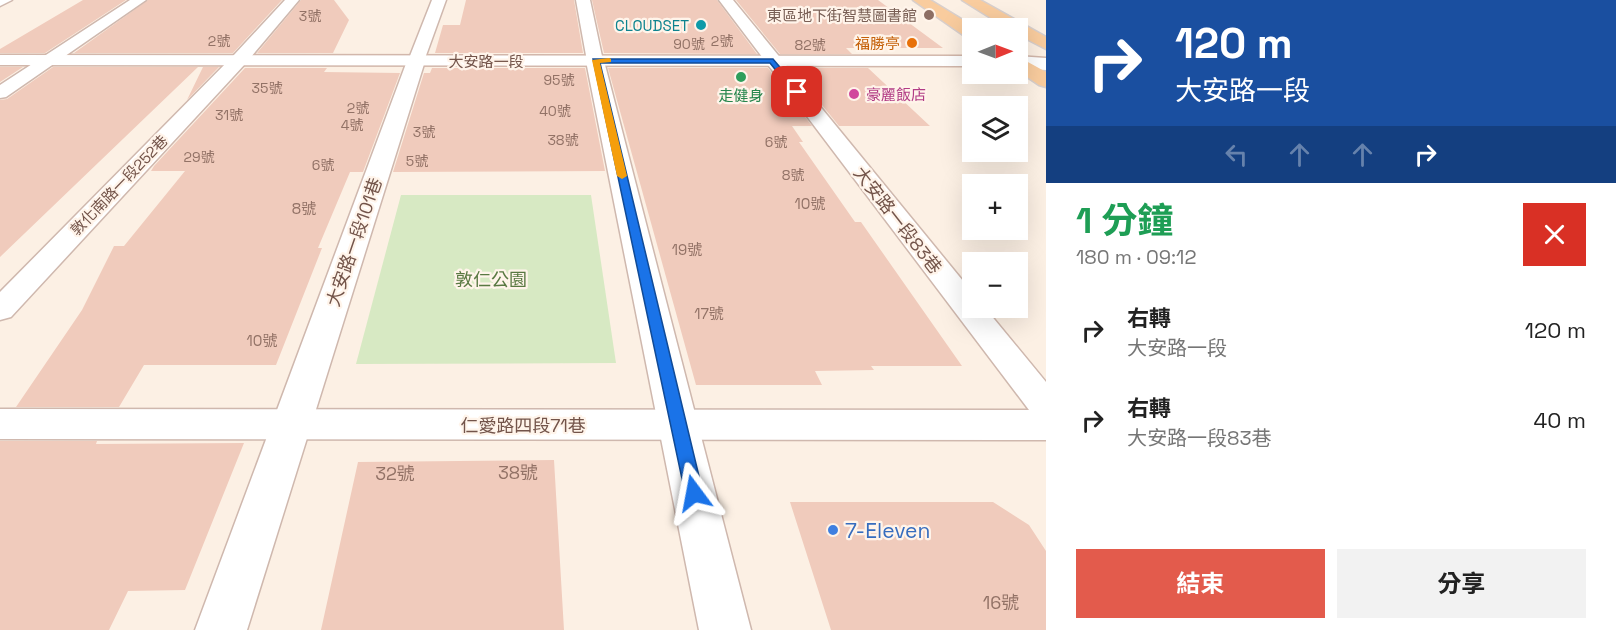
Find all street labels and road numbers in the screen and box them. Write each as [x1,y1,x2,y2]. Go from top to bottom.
street label: 大安路一段 [448,52,524,71]
street label: 敦化南路一段252巷 [66,131,172,239]
street label: 大安路一段83巷 [849,162,947,278]
street label: 大安路一段101巷 [321,175,387,309]
street label: 仁愛路四段71巷 [460,414,586,437]

